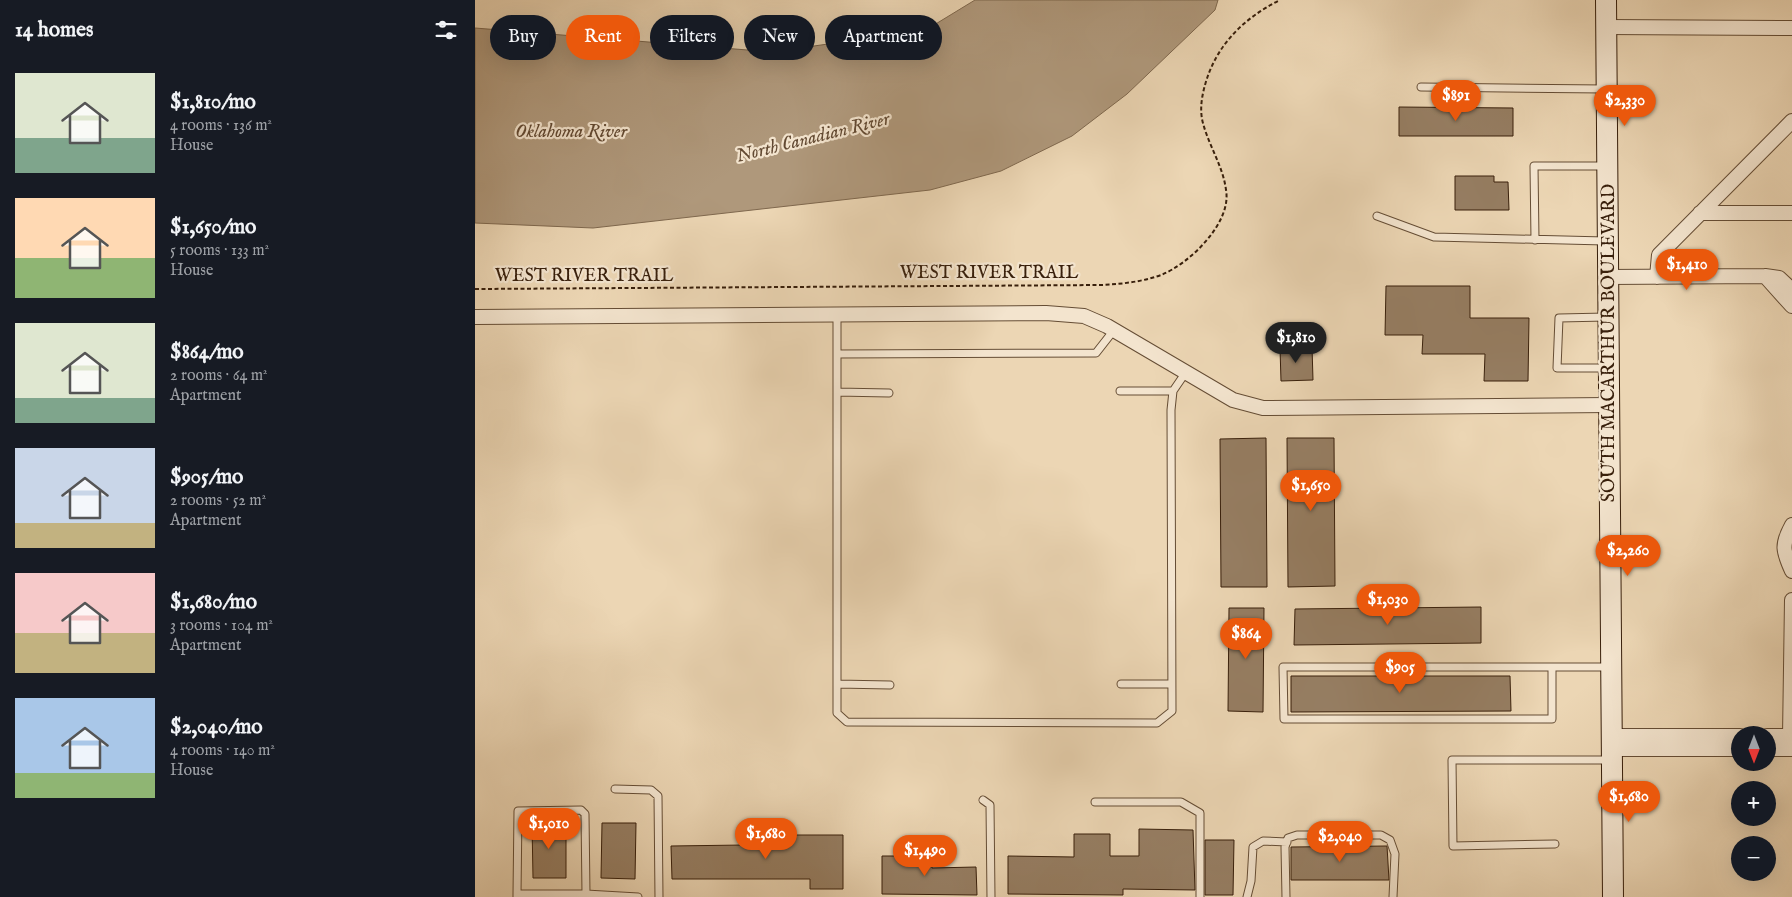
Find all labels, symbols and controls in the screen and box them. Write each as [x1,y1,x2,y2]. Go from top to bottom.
chip: Buy [490,15,556,60]
chip: Rent [566,15,640,60]
chip: Filters [650,15,734,60]
chip: New [744,15,815,60]
chip: Apartment [825,15,942,60]
icon: filters [432,16,460,44]
text: 14 homes [15,17,93,44]
pin: $891 [1426,80,1486,122]
pin: $2,330 [1584,84,1666,127]
text: $891 [1442,86,1470,106]
text: $1,810/mo [170,89,256,116]
text: $2,330 [1605,91,1645,111]
icon: home [55,93,115,153]
water label: North Canadian River [734,107,894,169]
text: 4 rooms · 136 m² [170,116,272,136]
water label: Oklahoma River [515,120,628,144]
text: House [170,136,213,156]
street label: SOUTH MACARTHUR BOULEVARD [1598,184,1621,502]
text: $1,650/mo [170,214,256,241]
icon: home [55,218,115,278]
text: 5 rooms · 133 m² [170,241,269,261]
pin: $1,410 [1646,248,1728,291]
text: $1,410 [1666,255,1708,275]
text: House [170,261,213,281]
street label: WEST RIVER TRAIL [900,262,1078,285]
street label: WEST RIVER TRAIL [495,265,673,288]
pin: $1,810 [1255,322,1337,364]
text: $1,810 [1276,328,1316,348]
text: $864/mo [170,339,244,366]
icon: home [55,343,115,403]
text: 2 rooms · 64 m² [170,366,268,386]
text: Apartment [170,386,241,406]
text: $905/mo [170,464,243,491]
icon: home [55,468,115,528]
pin: $1,650 [1270,470,1352,512]
text: $1,650 [1291,476,1331,496]
text: 2 rooms · 52 m² [170,491,266,511]
text: Apartment [170,511,241,531]
pin: $2,260 [1587,534,1669,577]
text: $2,260 [1607,541,1649,561]
pin: $1,030 [1347,584,1429,626]
text: $1,680/mo [170,589,257,616]
text: $1,030 [1368,590,1408,610]
icon: home [55,593,115,653]
text: 3 rooms · 104 m² [170,616,273,636]
pin: $864 [1216,618,1276,660]
text: $864 [1231,624,1261,644]
text: Apartment [170,636,241,656]
pin: $905 [1370,652,1430,694]
text: $905 [1385,658,1415,678]
text: $2,040/mo [170,714,263,741]
icon: home [55,718,115,778]
north arrow [1731,726,1776,771]
map controls [1731,726,1776,881]
text: 4 rooms · 140 m² [170,741,275,761]
text: House [170,761,213,781]
pin: $1,680 [1588,780,1670,823]
button: + [1731,781,1776,826]
text: $1,680 [1609,787,1649,807]
pin: $1,010 [508,808,590,850]
text: $1,010 [529,814,569,834]
pin: $1,680 [725,818,807,860]
pin: $2,040 [1299,820,1381,863]
text: $1,680 [746,824,786,844]
text: $2,040 [1318,827,1362,847]
pin: $1,490 [884,834,966,877]
button: − [1731,836,1776,881]
text: $1,490 [904,841,946,861]

